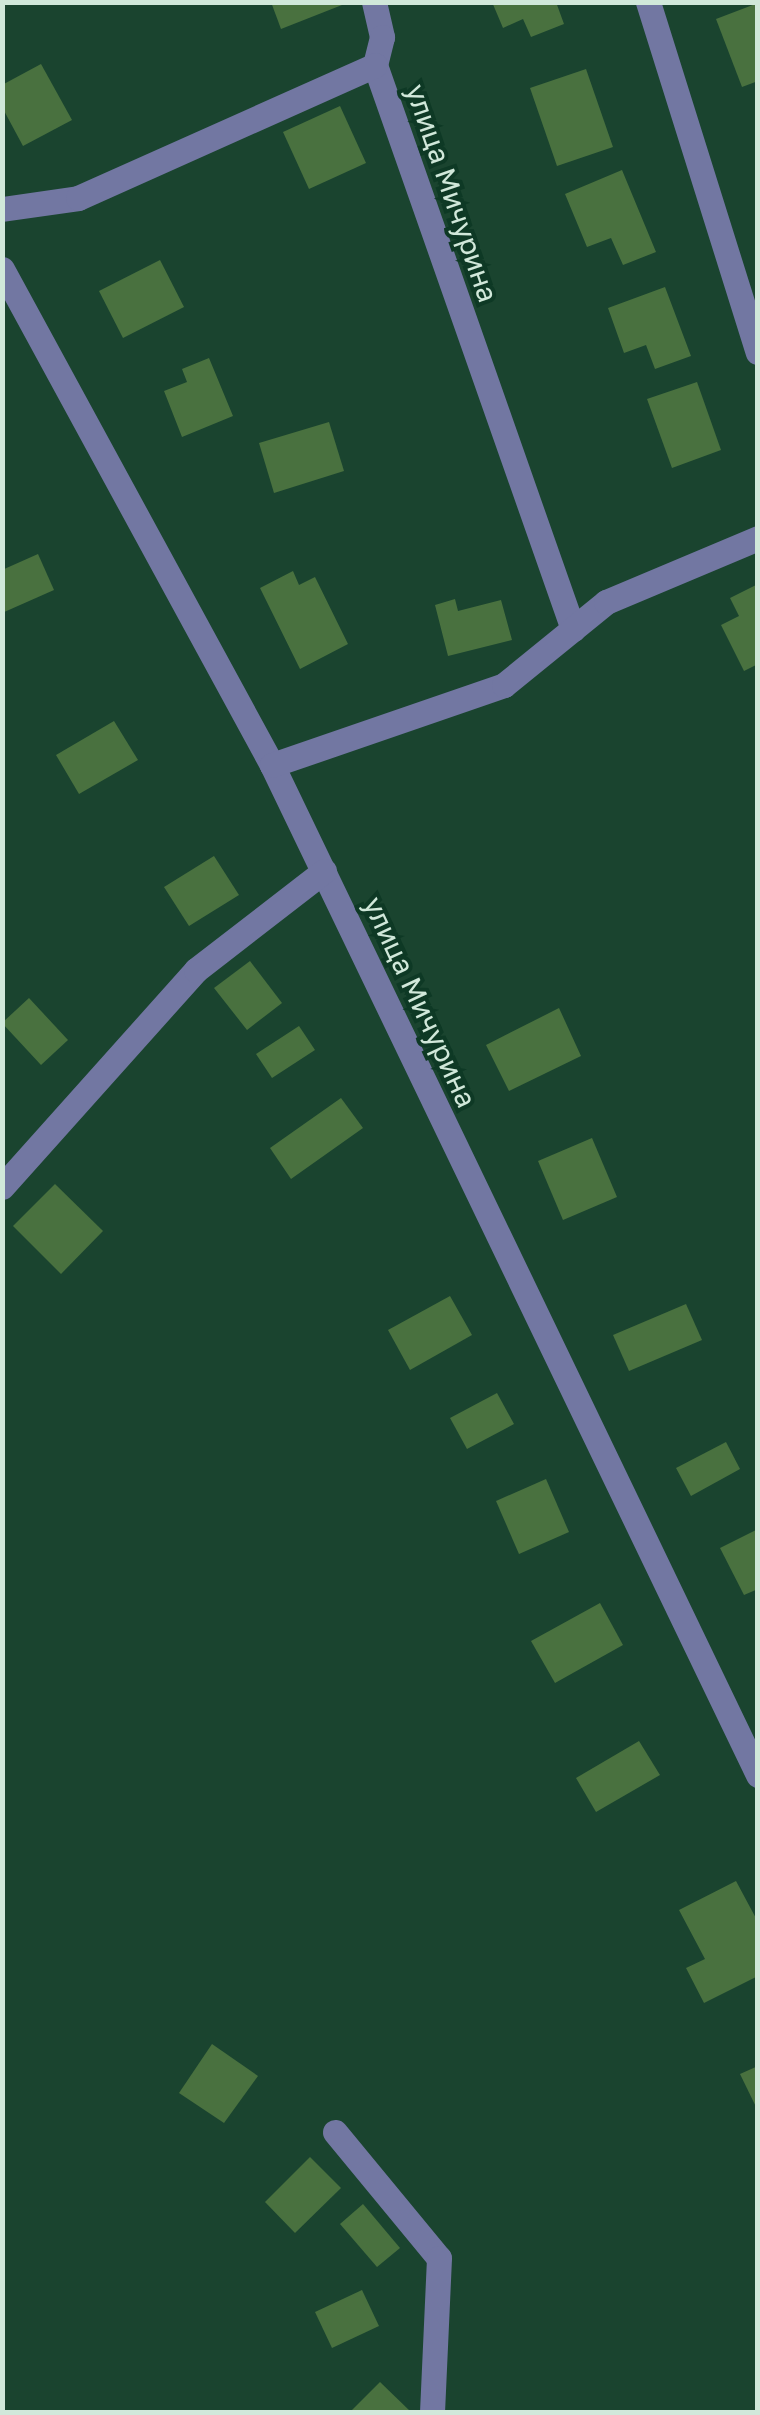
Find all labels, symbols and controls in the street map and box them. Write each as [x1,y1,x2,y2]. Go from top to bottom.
street label: улица Мичурина [399,79,505,307]
street label: улица Мичурина [356,891,484,1113]

